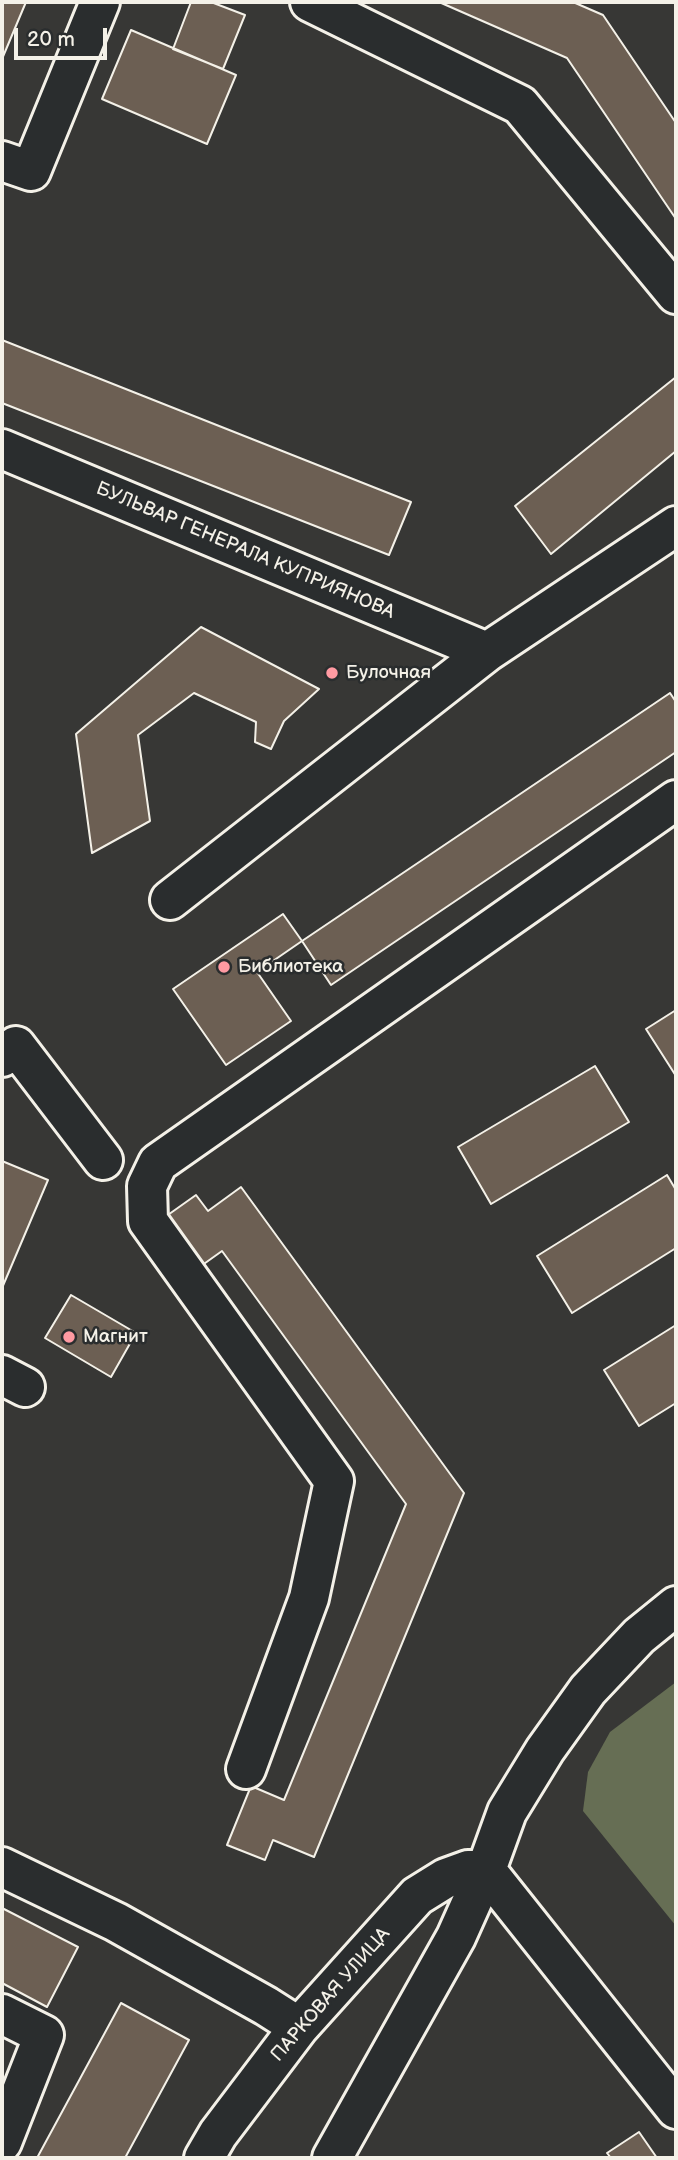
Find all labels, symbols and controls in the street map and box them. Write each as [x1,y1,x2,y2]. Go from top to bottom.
scale bar [18,14,110,58]
text: 20 m [27,27,75,52]
street label: БУЛЬВАР ГЕНЕРАЛА КУПРИЯНОВА [92,478,398,624]
place label: Булочная [346,662,431,684]
marker: Булочная [324,665,340,681]
place label: Библиотека [238,956,344,978]
marker: Библиотека [216,959,232,975]
place label: Магнит [83,1326,148,1348]
marker: Магнит [61,1329,77,1345]
street label: ПАРКОВАЯ УЛИЦА [267,1923,395,2067]

